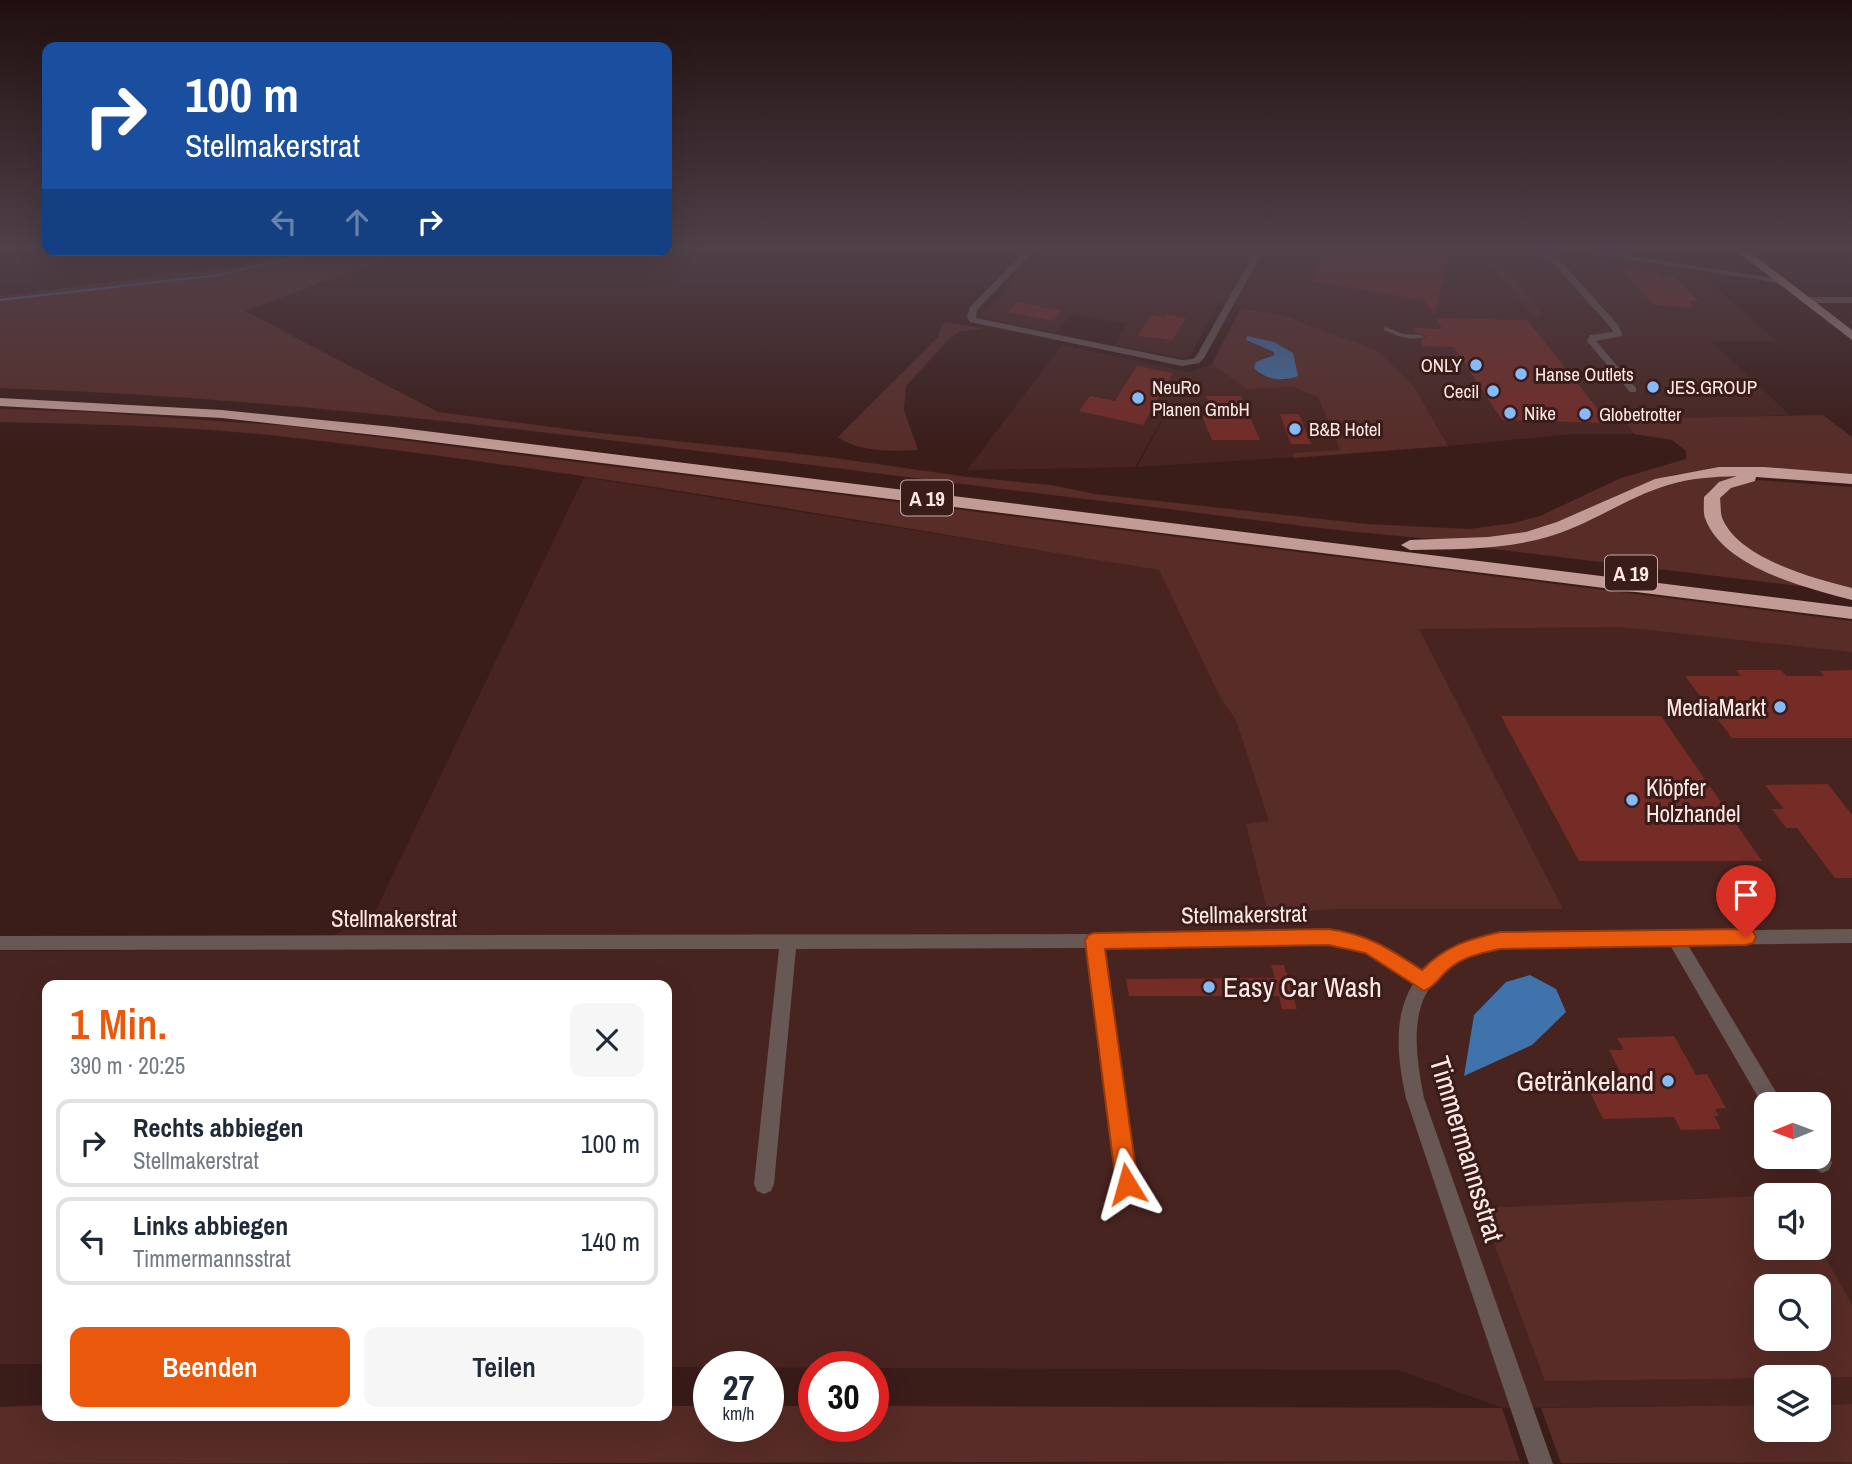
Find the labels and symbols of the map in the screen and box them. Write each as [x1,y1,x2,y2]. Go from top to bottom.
place label: ONLY [1421,352,1463,378]
marker: ONLY [1468,357,1484,373]
place label: Hanse Outlets [1535,361,1634,387]
marker: Hanse Outlets [1513,366,1529,382]
place label: NeuRo Planen GmbH [1152,374,1250,422]
place label: JES.GROUP [1667,374,1757,400]
place label: Cecil [1444,378,1479,404]
marker: JES.GROUP [1645,379,1661,395]
marker: Cecil [1485,383,1501,399]
marker: NeuRo Planen GmbH [1130,390,1146,406]
place label: Nike [1524,400,1556,426]
place label: Globetrotter [1599,401,1682,427]
marker: Nike [1502,405,1518,421]
marker: Globetrotter [1577,406,1593,422]
place label: B&B Hotel [1309,416,1381,442]
marker: B&B Hotel [1287,421,1303,437]
road number: A 19 [901,480,953,516]
road number: A 19 [1605,556,1657,590]
place label: MediaMarkt [1666,692,1766,723]
marker: MediaMarkt [1772,699,1788,715]
place label: Klöpfer Holzhandel [1646,772,1740,829]
marker: Klöpfer Holzhandel [1624,792,1640,808]
pin [1716,865,1776,937]
street label: Stellmakerstrat [1181,897,1307,931]
street label: Stellmakerstrat [331,903,457,934]
place label: Easy Car Wash [1223,968,1382,1006]
marker: Easy Car Wash [1201,979,1217,995]
street label: Timmermannsstrat [1421,1052,1513,1246]
place label: Getränkeland [1516,1062,1654,1100]
marker: Getränkeland [1660,1073,1676,1089]
north arrow [1754,1092,1830,1169]
position arrow [1090,1147,1164,1221]
speed limit sign: 30 [798,1351,889,1442]

